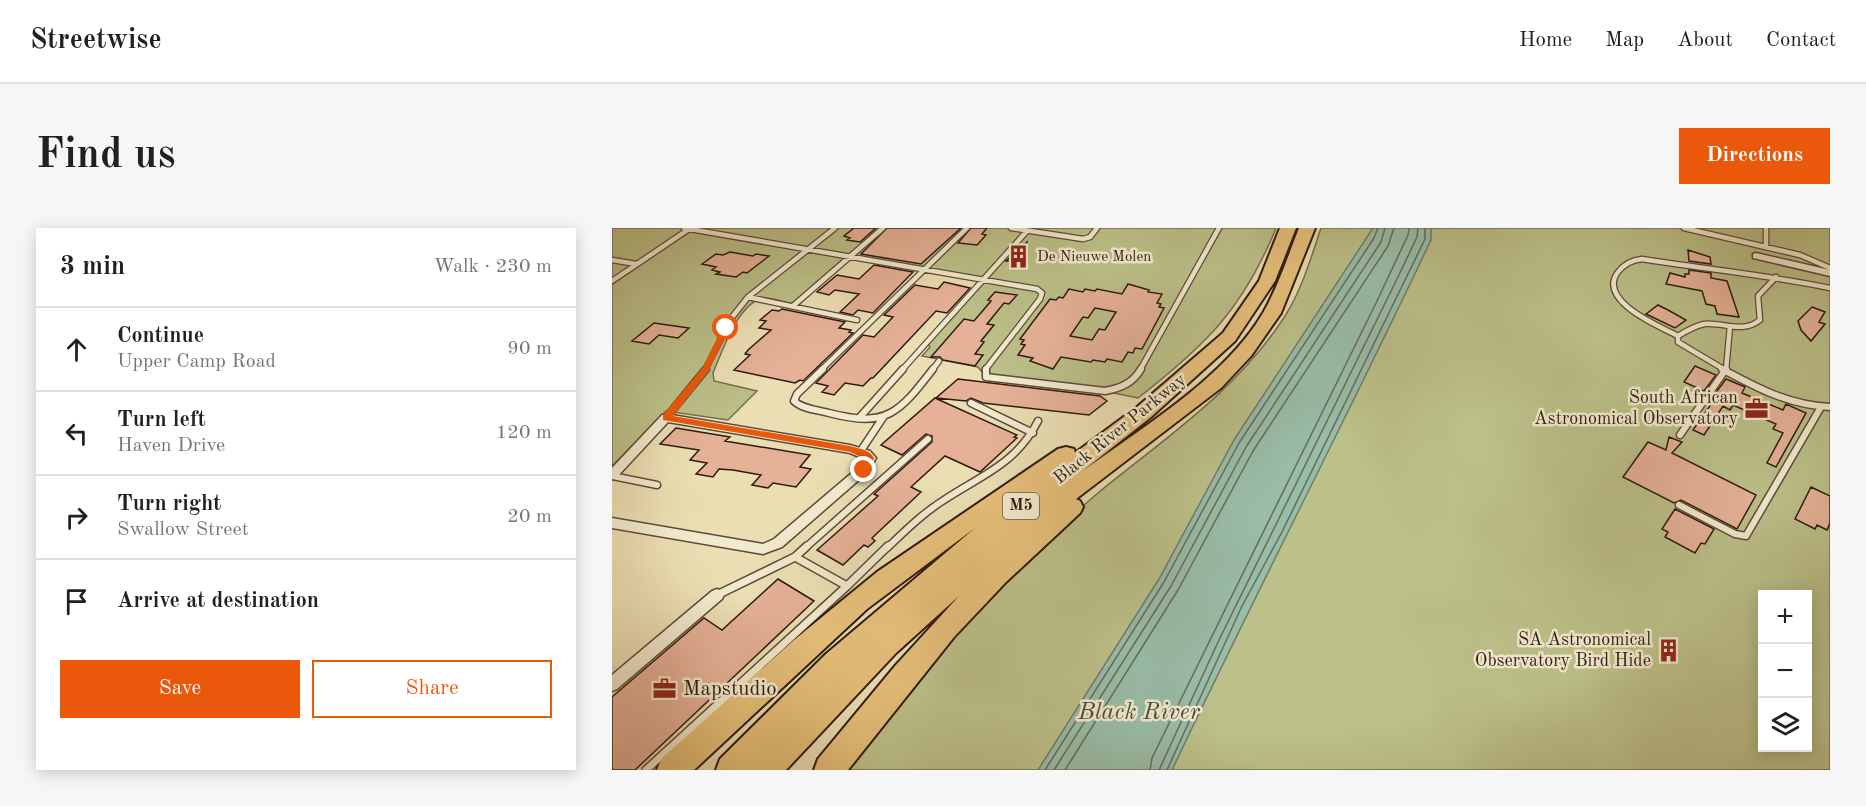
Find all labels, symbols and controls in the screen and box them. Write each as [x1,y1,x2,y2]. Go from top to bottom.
text: Streetwise [30,27,162,55]
text: Home [1519,30,1572,51]
text: Map [1605,30,1644,51]
text: About [1677,30,1733,51]
text: Contact [1766,30,1836,51]
button: Directions [1679,128,1830,184]
text: Find us [36,135,175,177]
building icon: De Nieuwe Molen [1006,244,1032,270]
place label: De Nieuwe Molen [1037,250,1151,265]
text: 3 min [60,254,125,280]
text: Walk · 230 m [433,257,552,277]
route start [712,314,738,340]
text: Continue [117,325,204,347]
icon: ahead [60,333,93,366]
text: 90 m [507,339,552,359]
text: Upper Camp Road [117,352,276,372]
street label: Black River Parkway [1051,370,1190,488]
place label: South African Astronomical Observatory [1534,389,1738,428]
office icon: South African Astronomical Observatory [1743,395,1769,421]
text: Turn left [117,409,206,431]
icon: left [60,417,93,450]
text: 120 m [496,423,552,443]
text: Haven Drive [117,436,225,456]
route end [850,456,876,482]
text: Turn right [117,493,221,515]
road number: M5 [1003,493,1039,519]
icon: right [60,501,93,534]
text: 20 m [507,507,552,527]
text: Swallow Street [117,520,249,540]
icon: arrive [60,585,93,618]
text: Arrive at destination [117,590,319,612]
map controls [1758,590,1812,752]
button: + [1758,590,1812,644]
place label: SA Astronomical Observatory Bird Hide [1475,631,1651,670]
building icon: SA Astronomical Observatory Bird Hide [1656,637,1682,663]
button: − [1758,644,1812,698]
button: Save [60,660,300,718]
button: Share [312,660,552,718]
office icon: Mapstudio [652,676,678,702]
place label: Mapstudio [683,679,777,700]
button: layers [1758,698,1812,752]
water label: Black River [1077,701,1201,725]

